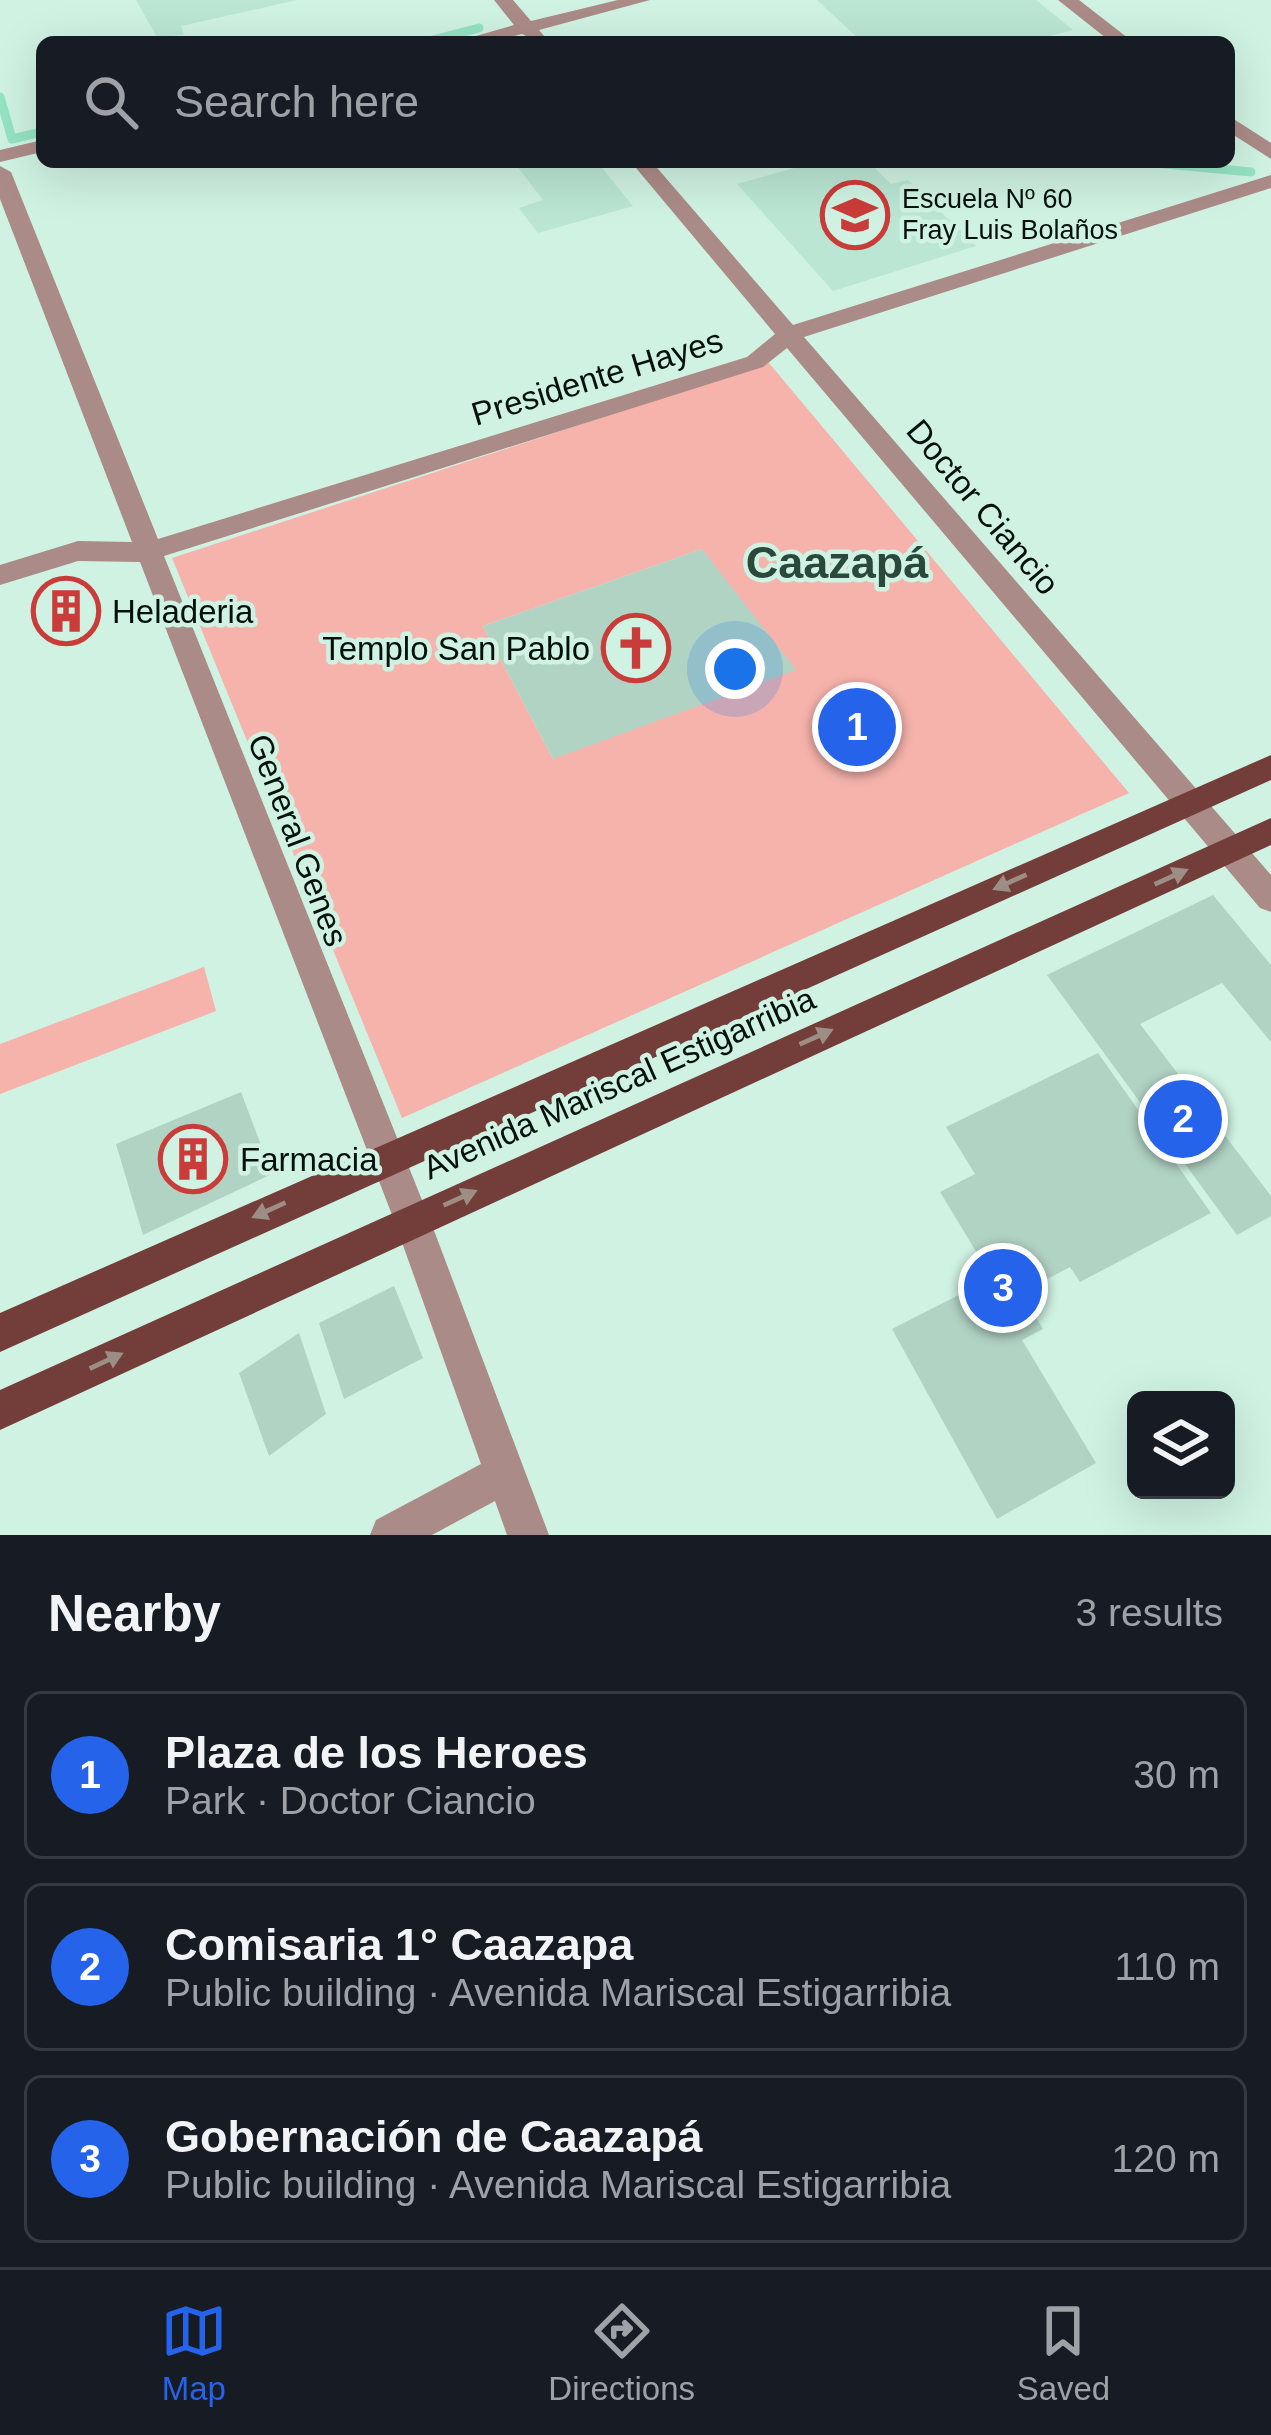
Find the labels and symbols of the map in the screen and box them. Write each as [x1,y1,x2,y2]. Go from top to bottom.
school or university icon: Escuela Nº 60 Fray Luis Bolaños [820,180,890,250]
place label: Escuela Nº 60 Fray Luis Bolaños [902,184,1118,245]
street label: Presidente Hayes [467,321,727,433]
street label: Doctor Ciancio [899,412,1067,602]
district label: Caazapá [746,537,929,588]
building icon: Heladeria [31,576,101,646]
place label: Heladeria [112,593,254,630]
church icon: Templo San Pablo [601,613,671,683]
place label: Templo San Pablo [322,630,590,667]
your location [705,639,765,699]
pin: 1 [818,682,896,772]
street label: General Genes [241,729,355,951]
one-way arrow [1154,866,1189,886]
one-way arrow [992,872,1027,892]
street label: Avenida Mariscal Estigarribia [417,979,821,1186]
one-way arrow [799,1027,834,1047]
pin: 2 [1144,1074,1222,1164]
building icon: Farmacia [158,1124,228,1194]
place label: Farmacia [240,1141,378,1178]
one-way arrow [443,1187,478,1207]
one-way arrow [252,1200,287,1220]
pin: 3 [964,1243,1042,1333]
one-way arrow [89,1351,124,1371]

